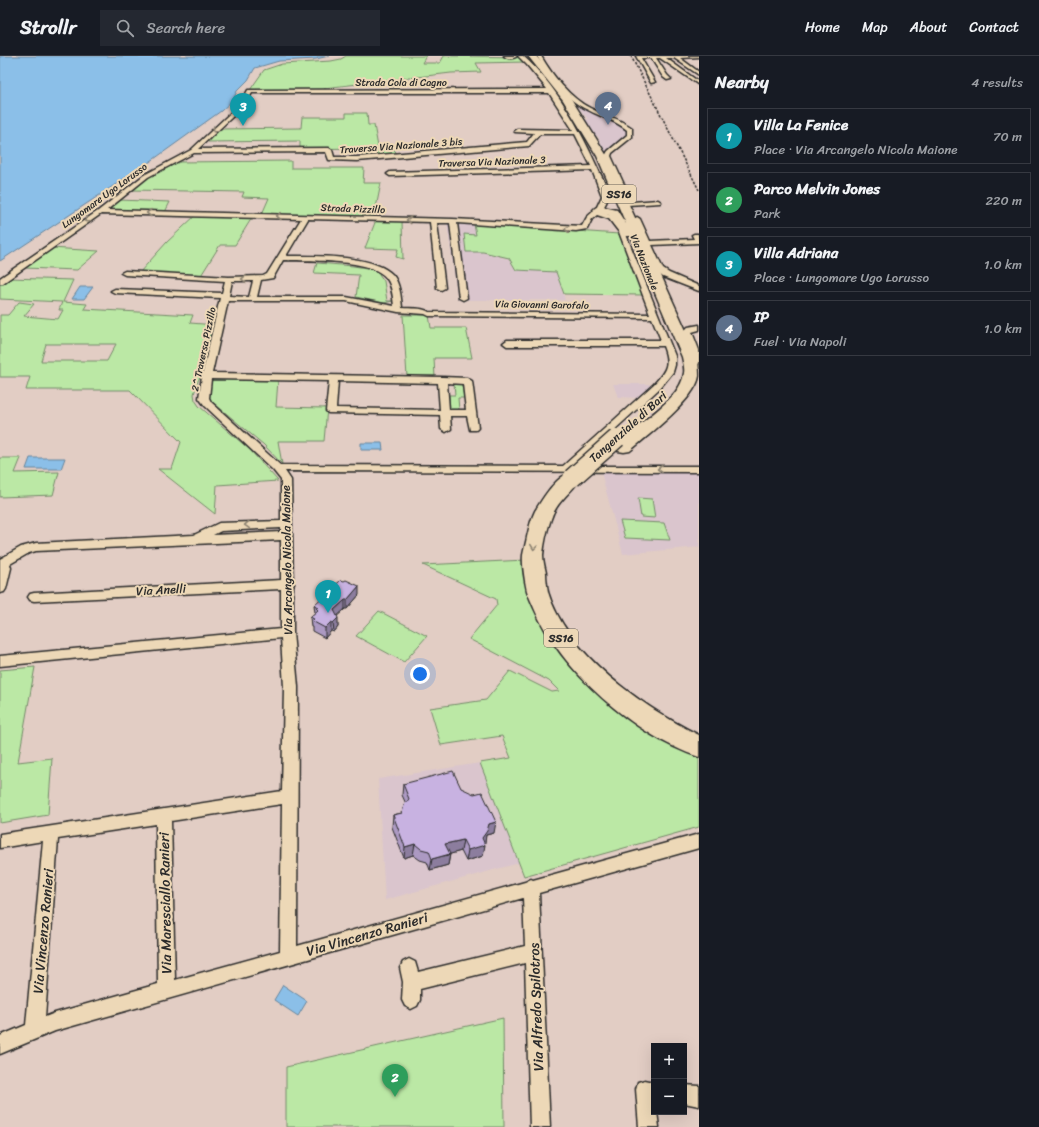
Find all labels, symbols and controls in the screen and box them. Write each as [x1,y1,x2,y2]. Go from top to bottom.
search box [100,10,380,46]
text: Strollr [20,11,76,44]
text: Search here [146,15,225,41]
text: Home [805,15,840,40]
text: Map [862,15,888,40]
text: About [910,15,947,40]
text: Contact [969,15,1019,40]
icon: search [114,17,136,39]
text: Nearby [715,67,769,97]
text: 4 results [971,71,1023,94]
street label: Strada Cola di Cagno [355,74,447,92]
pin: 4 [595,92,621,125]
pin: 3 [230,93,256,126]
text: Villa La Fenice [754,112,848,138]
one-way arrow [213,125,220,133]
text: 1 [726,125,732,148]
text: 70 m [993,125,1022,148]
street label: Traversa Via Nazionale 3 bis [339,133,463,159]
text: Place · Via Arcangelo Nicola Maione [754,138,958,161]
street label: Traversa Via Nazionale 3 [438,151,546,173]
street label: Lungomare Ugo Lorusso [58,158,151,233]
text: Parco Melvin Jones [754,176,880,202]
road number: SS16 [602,185,636,203]
text: 2 [725,189,733,212]
text: 220 m [985,189,1022,212]
street label: Strada Pizzillo [320,199,386,219]
text: Park [754,202,781,225]
one-way arrow [146,208,152,217]
one-way arrow [276,212,282,220]
one-way arrow [84,215,91,223]
one-way arrow [406,216,412,224]
one-way arrow [564,224,570,233]
street label: Via Nazionale [625,231,664,293]
text: Villa Adriana [754,240,838,266]
text: 3 [725,253,733,276]
text: 1.0 km [984,253,1022,276]
text: Place · Lungomare Ugo Lorusso [754,266,929,289]
one-way arrow [241,274,247,283]
street label: Via Giovanni Garofalo [495,295,589,315]
text: IP [754,304,769,330]
street label: 2^ Traversa Pizzillo [186,305,222,393]
text: 4 [725,317,733,340]
text: 1.0 km [984,317,1022,340]
text: Fuel · Via Napoli [754,330,846,353]
street label: Tangenziale di Bari [584,385,673,468]
one-way arrow [657,465,663,473]
street label: Via Arcangelo Nicola Maione [275,485,299,635]
one-way arrow [244,521,250,530]
one-way arrow [530,544,539,550]
street label: Via Anelli [136,578,187,602]
pin: 1 [315,580,341,613]
road number: SS16 [544,629,578,647]
your location [410,664,430,684]
street label: Via Maresciallo Ranieri [152,831,179,974]
street label: Via Vincenzo Ranieri [26,866,62,995]
street label: Via Vincenzo Ranieri [303,905,432,964]
street label: Via Alfredo Spilotros [522,942,551,1072]
map controls [651,1043,687,1115]
button: + [651,1043,687,1079]
pin: 2 [382,1064,408,1097]
button: − [651,1079,687,1115]

